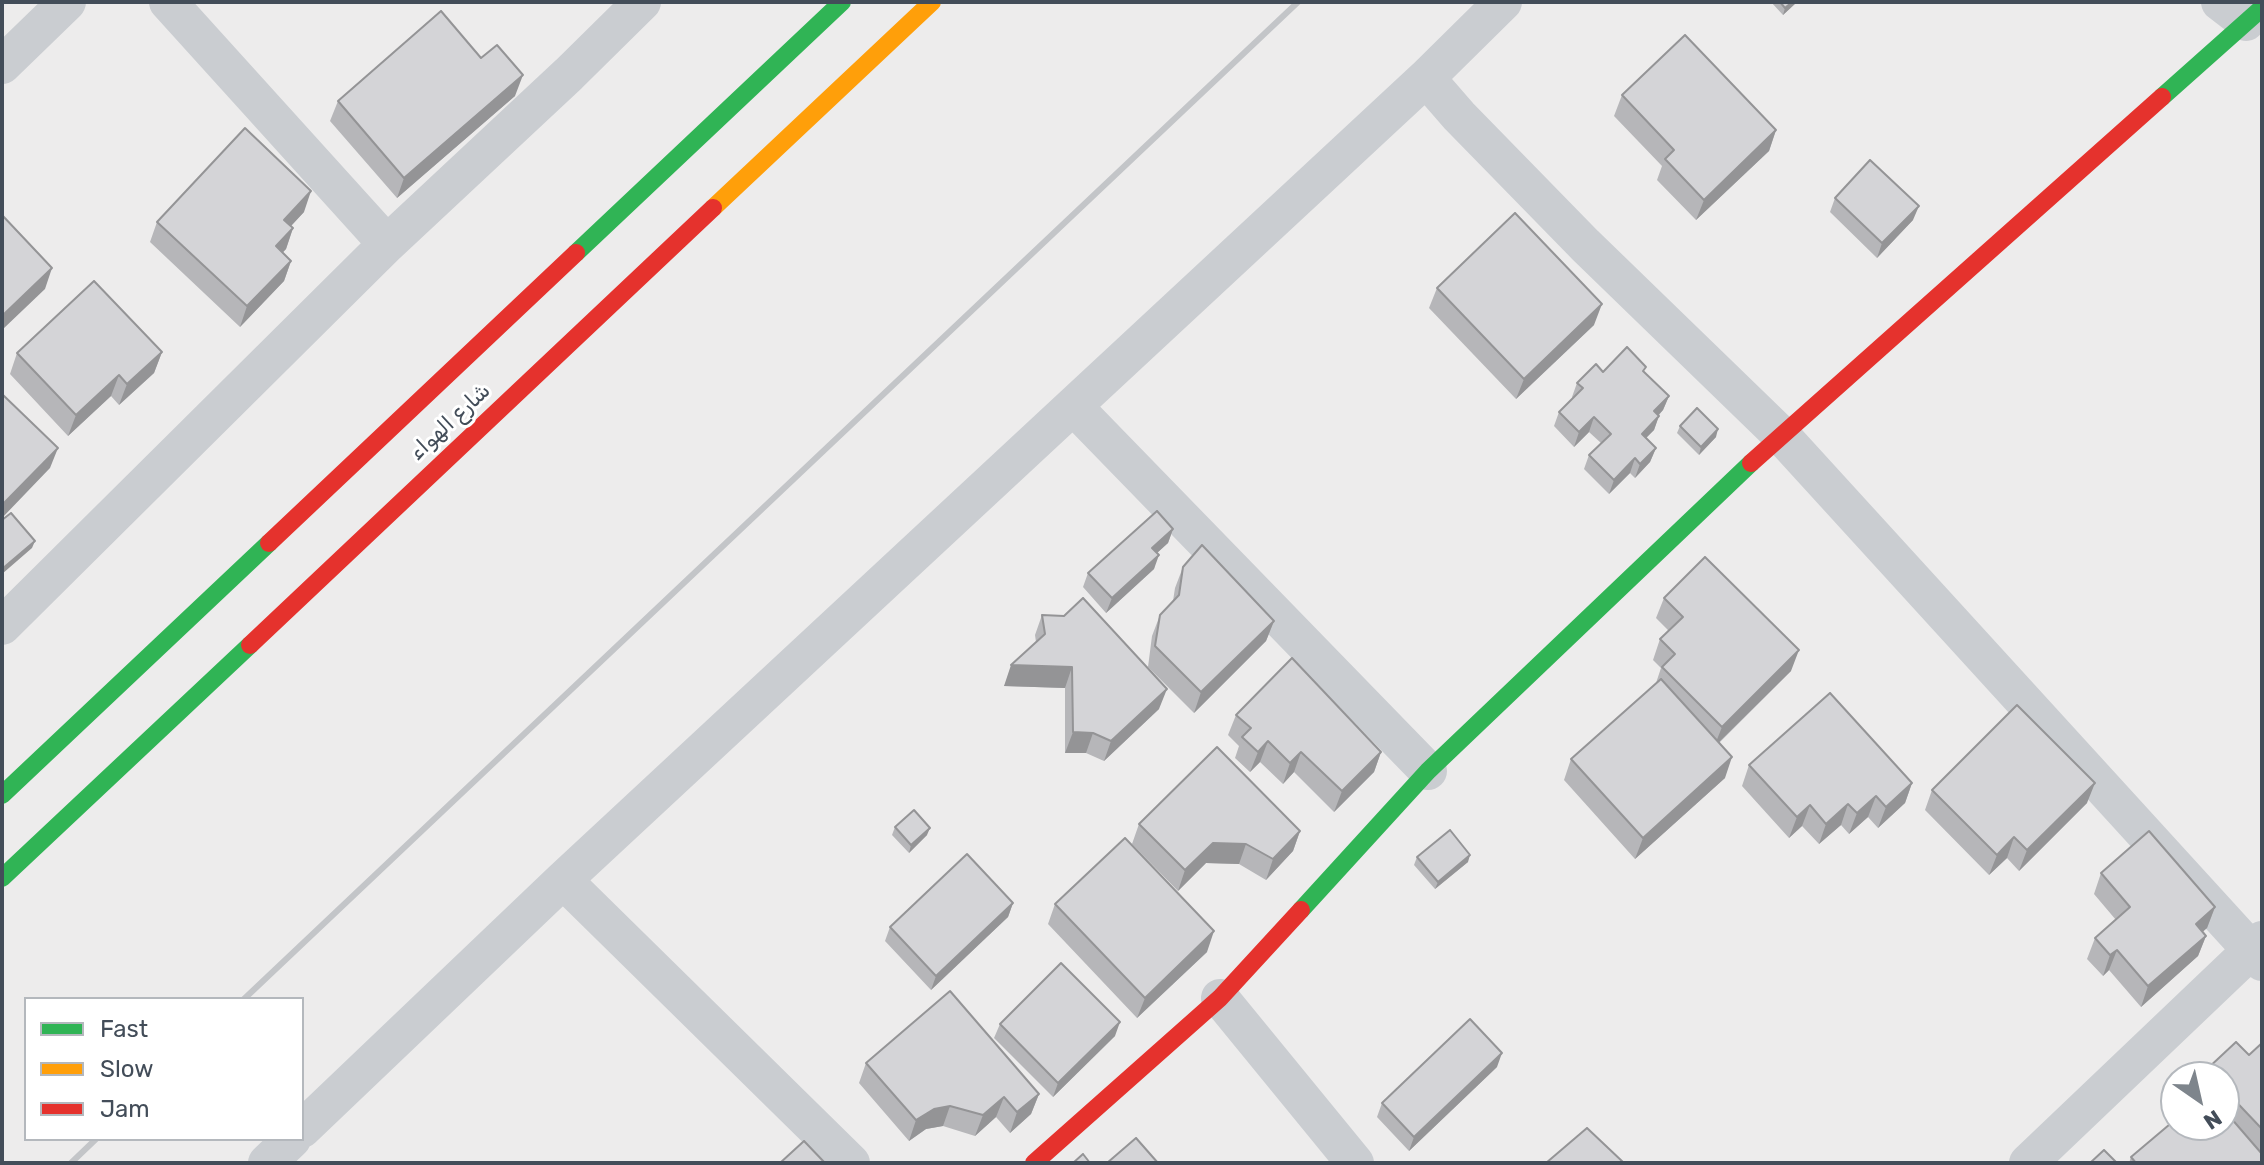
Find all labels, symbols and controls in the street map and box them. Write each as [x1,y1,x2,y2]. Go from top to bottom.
street label: شارع الهواء [404,378,496,466]
legend [24,997,304,1141]
text: Fast [100,1015,148,1043]
text: Slow [100,1055,153,1083]
north arrow [2160,1061,2240,1141]
text: Jam [100,1095,150,1123]
text: N [2198,1104,2227,1135]

